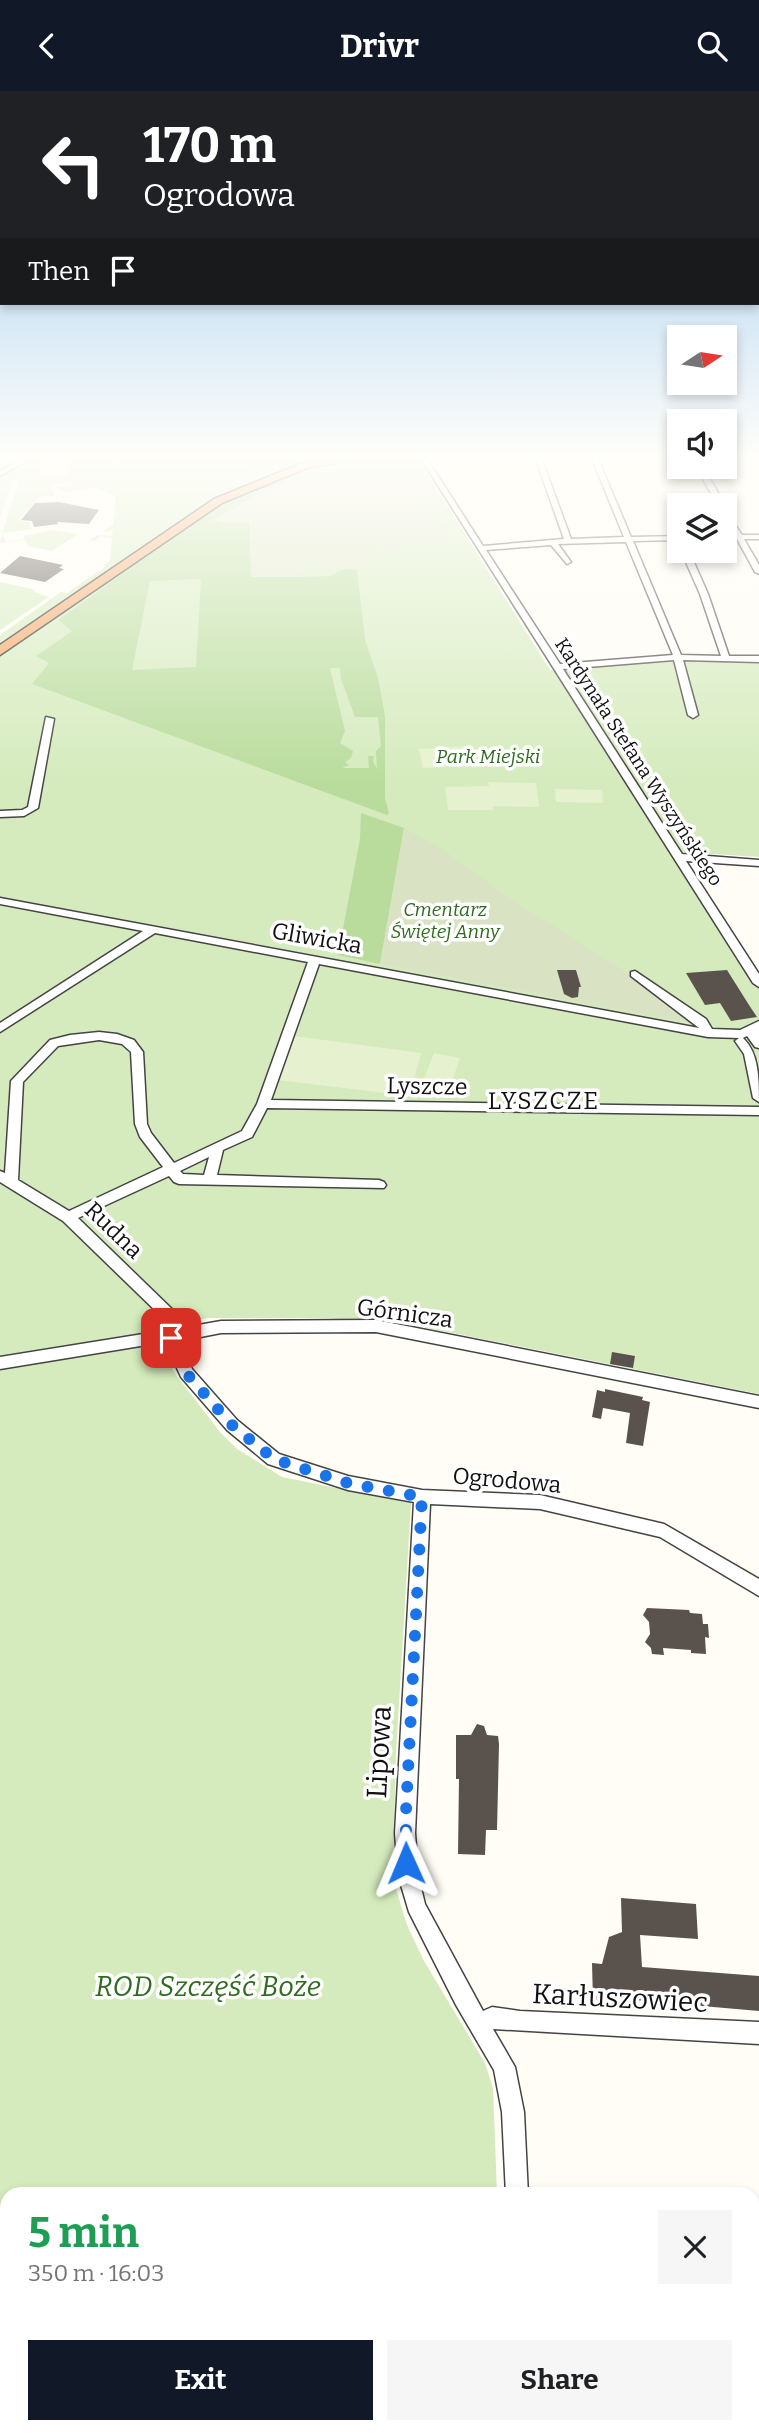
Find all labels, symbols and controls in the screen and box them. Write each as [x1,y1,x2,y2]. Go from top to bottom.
icon: back [28,27,66,65]
text: Drivr [340,27,419,65]
icon: search [693,27,731,65]
text: 170 m [143,116,276,175]
icon: left [28,119,119,210]
text: Ogrodowa [143,176,295,214]
icon: arrive [104,252,142,290]
text: Then [28,256,90,287]
north arrow [667,325,737,395]
map controls [667,325,737,563]
button: sound [667,409,737,479]
button: layers [667,493,737,563]
street label: Kardynała Stefana Wyszyńskiego [550,634,728,890]
park label: Park Miejski [436,745,540,768]
park label: Cmentarz Świętej Anny [390,898,501,943]
street label: Gliwicka [270,916,365,960]
street label: Lyszcze [386,1071,468,1101]
district label: LYSZCZE [488,1087,600,1115]
street label: Rudna [79,1196,149,1265]
street label: Górnicza [355,1292,455,1334]
pin [141,1308,201,1368]
icon: arrive [152,1319,190,1357]
street label: Ogrodowa [451,1461,563,1499]
street label: Lipowa [360,1705,398,1799]
position arrow [369,1826,443,1900]
park label: ROD Szczęść Boże [95,1970,321,2003]
street label: Karłuszowiec [531,1977,709,2019]
text: 5 min [28,2208,139,2258]
button: close [658,2210,732,2284]
text: 350 m · 16:03 [28,2259,164,2287]
button: Exit [28,2340,373,2420]
button: Share [387,2340,732,2420]

